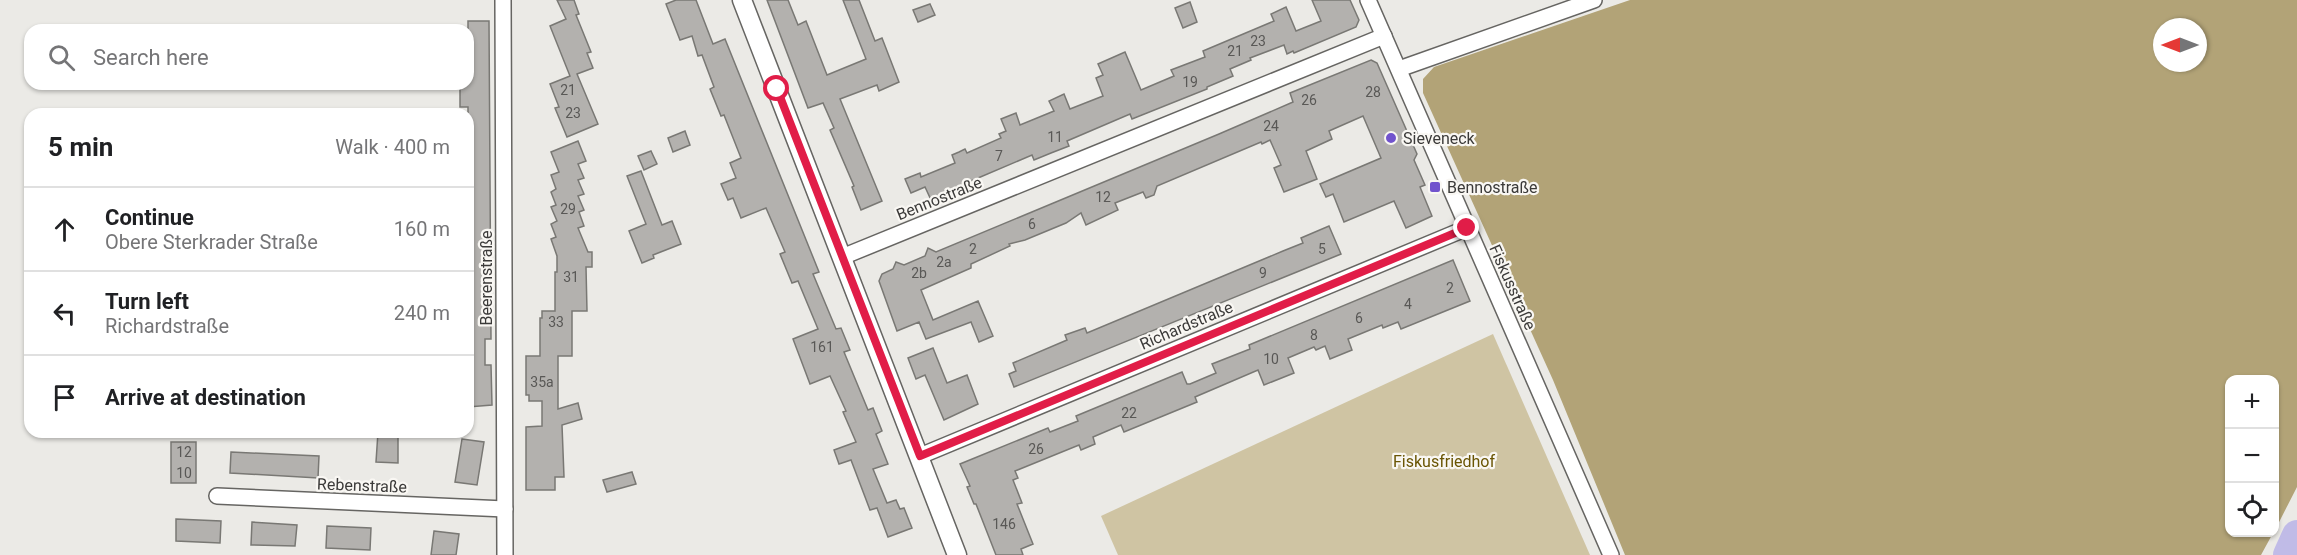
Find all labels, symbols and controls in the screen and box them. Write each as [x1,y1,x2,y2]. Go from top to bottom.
north arrow [2153,18,2207,72]
search box [24,24,474,90]
house number: 23 [1250,33,1266,49]
icon: search [45,41,78,74]
house number: 21 [1227,43,1243,59]
text: Search here [93,45,209,70]
house number: 19 [1182,74,1198,90]
route start [763,75,789,101]
house number: 21 [560,82,576,98]
house number: 28 [1365,84,1381,100]
house number: 26 [1301,92,1317,108]
house number: 23 [565,105,581,121]
house number: 24 [1263,118,1279,134]
house number: 11 [1047,129,1063,145]
place label: Sieveneck [1403,129,1476,148]
marker: Sieveneck [1384,131,1398,145]
text: 5 min [48,132,113,162]
text: Walk · 400 m [335,135,450,159]
house number: 7 [995,148,1003,164]
street label: Bennostraße [894,173,985,224]
place label: Bennostraße [1447,178,1538,197]
marker: Bennostraße [1428,180,1442,194]
house number: 12 [1095,189,1111,205]
house number: 29 [560,201,576,217]
text: Continue [105,205,194,230]
icon: ahead [48,213,81,246]
route end [1453,214,1479,240]
house number: 6 [1028,216,1036,232]
text: 160 m [394,217,450,241]
text: Obere Sterkrader Straße [105,230,318,254]
street label: Beerenstraße [477,231,496,325]
house number: 2 [969,241,977,257]
house number: 5 [1318,241,1326,257]
street label: Fiskusstraße [1485,242,1540,333]
house number: 2a [936,254,952,270]
house number: 2b [911,265,927,281]
house number: 9 [1259,265,1267,281]
house number: 31 [563,269,579,285]
house number: 2 [1446,280,1454,296]
text: Turn left [105,289,189,314]
house number: 4 [1404,296,1412,312]
icon: left [48,297,81,330]
street label: Richardstraße [1137,297,1236,354]
text: 240 m [394,301,450,325]
house number: 6 [1355,310,1363,326]
text: Richardstraße [105,314,229,338]
house number: 33 [548,314,564,330]
house number: 8 [1310,327,1318,343]
house number: 161 [810,339,834,355]
house number: 10 [1263,351,1279,367]
house number: 35a [530,374,554,390]
map controls [2225,375,2279,537]
button: + [2225,375,2279,429]
icon: arrive [48,381,81,414]
text: Arrive at destination [105,385,306,410]
house number: 22 [1121,405,1137,421]
button: − [2225,429,2279,483]
house number: 26 [1028,441,1044,457]
house number: 12 [176,444,192,460]
park label: Fiskusfriedhof [1393,452,1495,471]
house number: 10 [176,465,192,481]
street label: Rebenstraße [317,474,407,497]
button: locate [2225,483,2279,537]
house number: 146 [992,516,1016,532]

